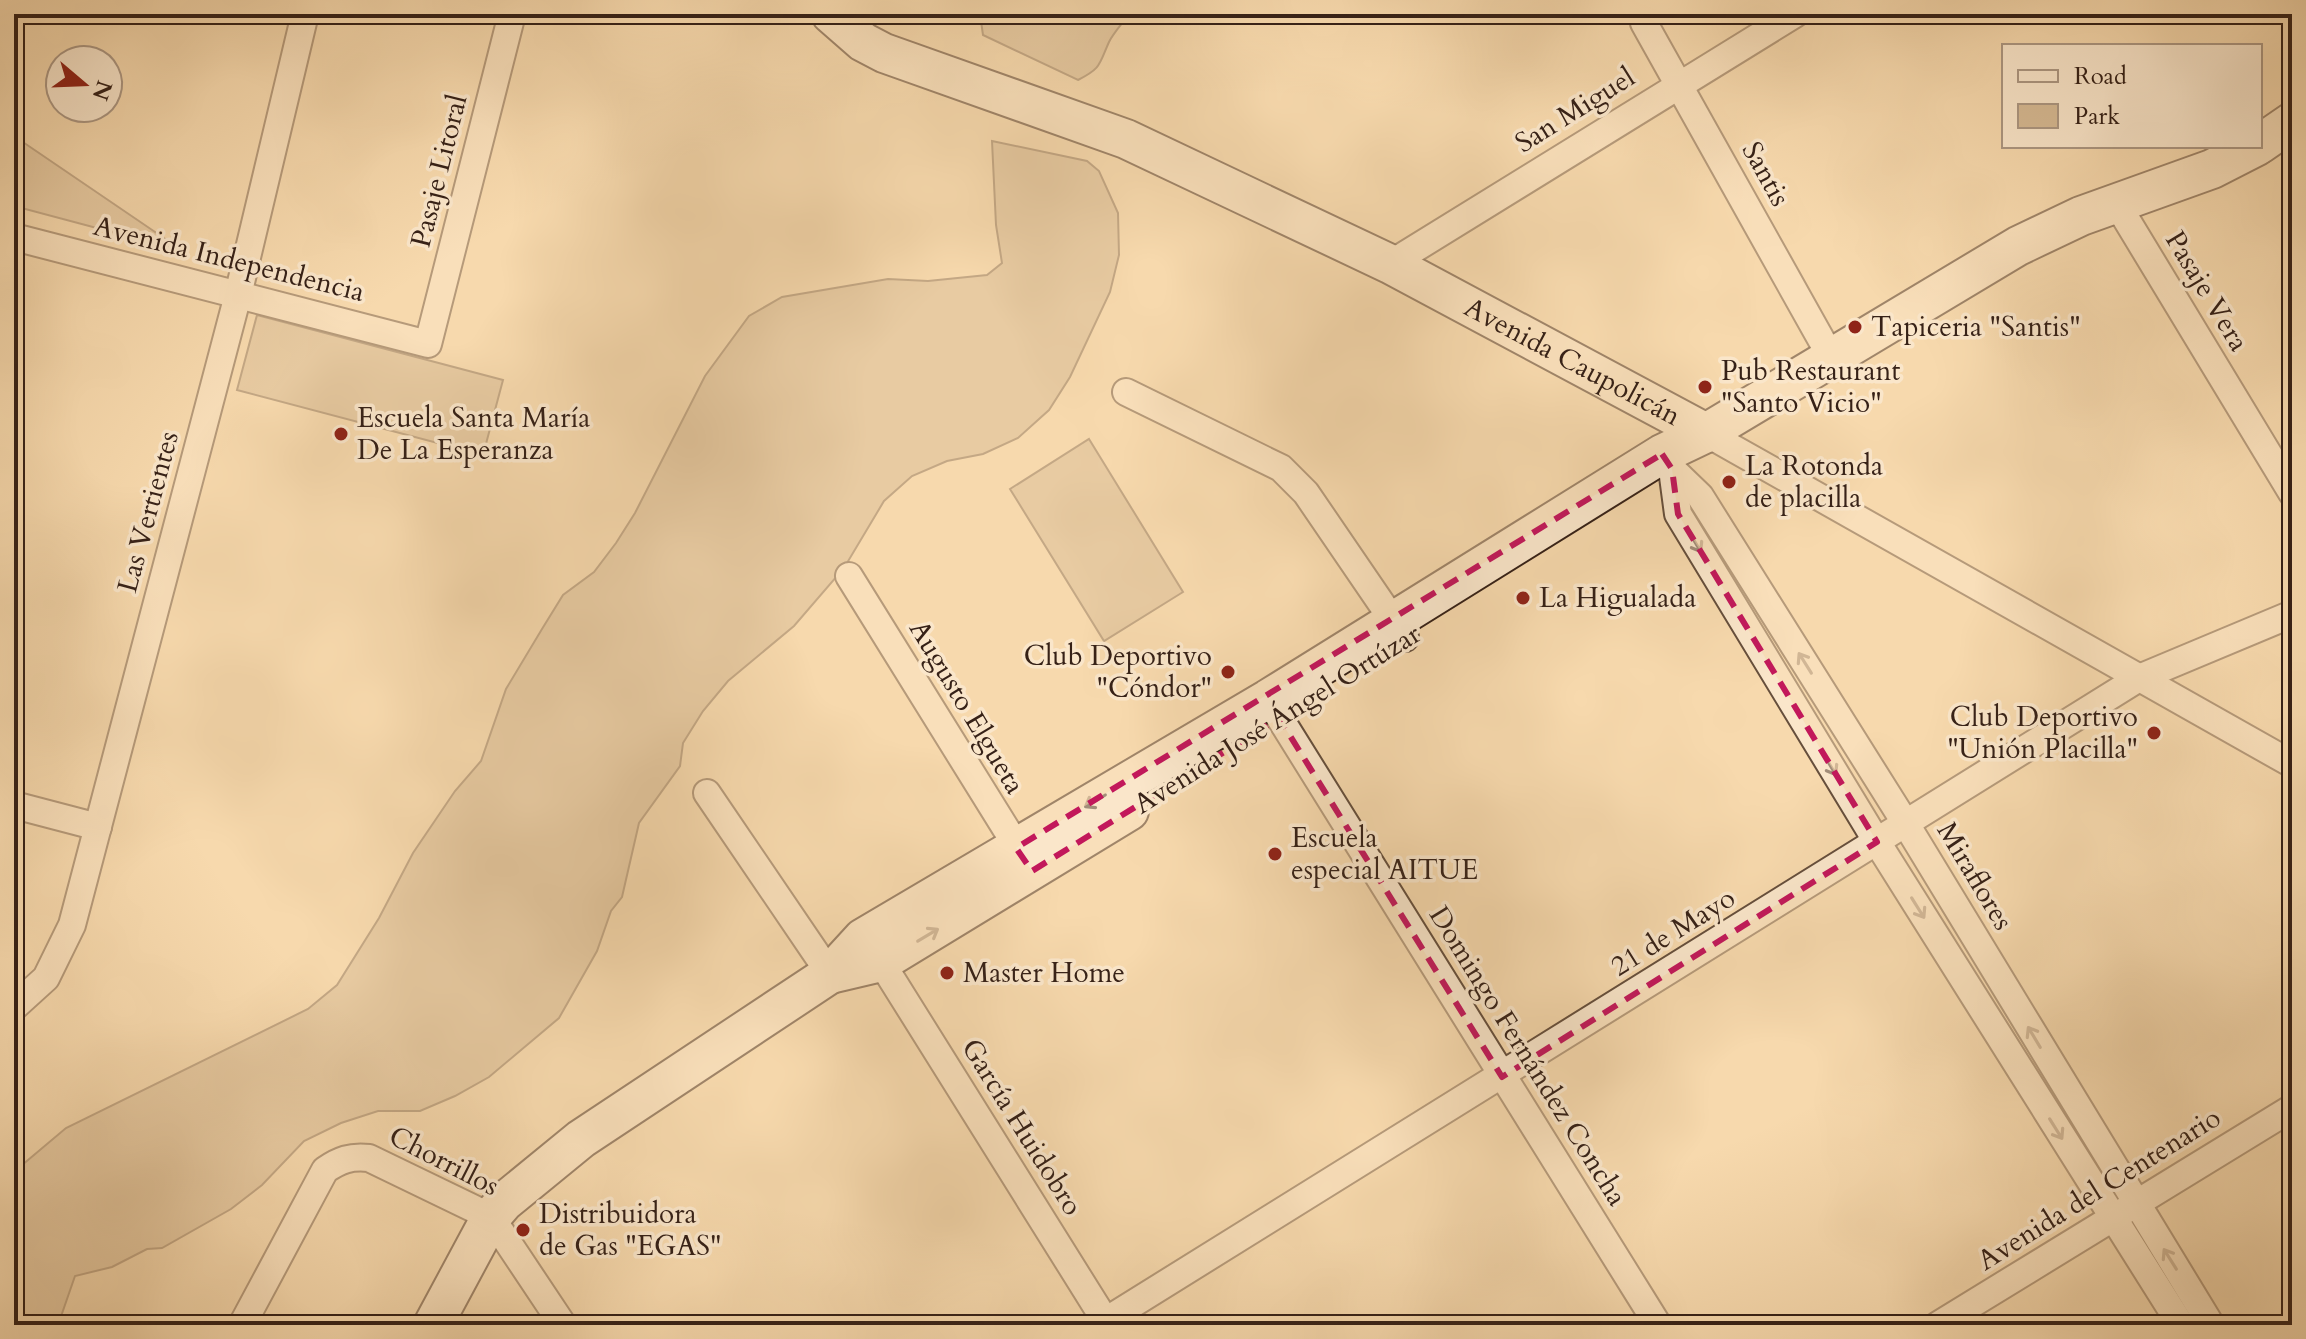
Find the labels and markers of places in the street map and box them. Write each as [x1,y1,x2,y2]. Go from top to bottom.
place label: Tapiceria "Santis" [1871,308,2081,346]
marker: Tapiceria "Santis" [1846,318,1864,336]
place label: Pub Restaurant "Santo Vicio" [1721,352,1900,422]
marker: Pub Restaurant "Santo Vicio" [1696,378,1714,396]
place label: Escuela Santa María De La Esperanza [357,399,590,469]
marker: Escuela Santa María De La Esperanza [332,425,350,443]
place label: La Rotonda de placilla [1745,447,1883,517]
marker: La Rotonda de placilla [1720,473,1738,491]
place label: La Higualada [1539,579,1696,617]
marker: La Higualada [1514,589,1532,607]
place label: Club Deportivo "Cóndor" [1024,637,1212,707]
marker: Club Deportivo "Cóndor" [1219,663,1237,681]
place label: Club Deportivo "Unión Placilla" [1947,698,2138,768]
marker: Club Deportivo "Unión Placilla" [2145,724,2163,742]
place label: Escuela especial AITUE [1291,819,1478,889]
marker: Escuela especial AITUE [1266,845,1284,863]
place label: Master Home [963,954,1125,992]
marker: Master Home [938,964,956,982]
place label: Distribuidora de Gas "EGAS" [539,1195,721,1265]
marker: Distribuidora de Gas "EGAS" [514,1221,532,1239]

